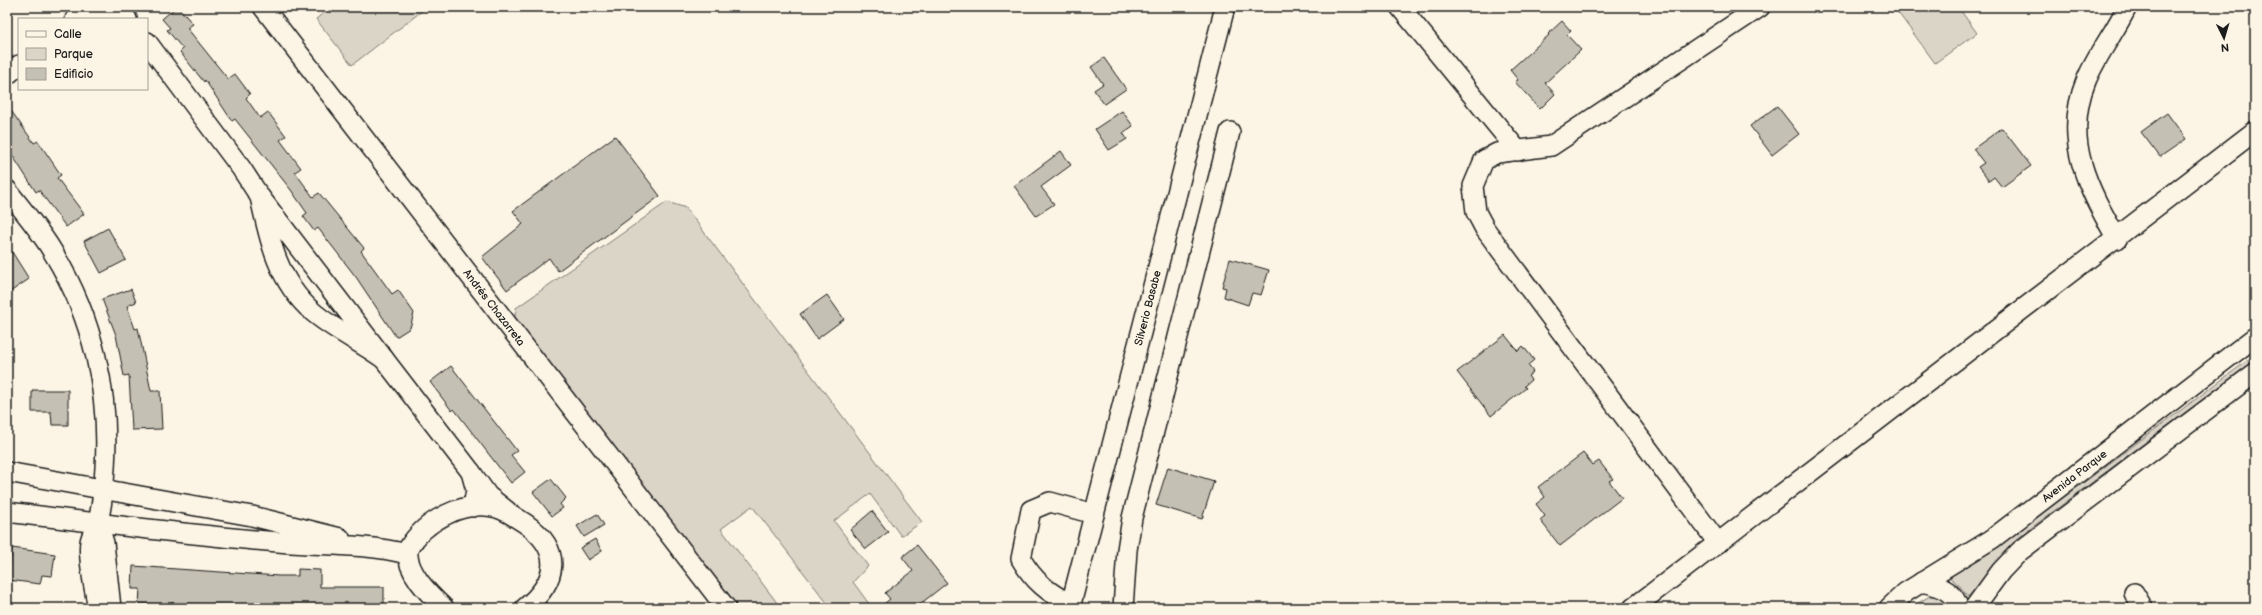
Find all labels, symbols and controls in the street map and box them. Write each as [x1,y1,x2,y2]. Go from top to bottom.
legend [18,18,148,90]
north arrow [2204,18,2244,58]
text: Calle [54,27,82,42]
text: N [2220,41,2230,54]
text: Parque [54,47,93,62]
text: Edificio [54,67,94,82]
street label: Andrés Chazarreta [460,267,527,348]
street label: Silverio Basabe [1132,268,1164,347]
street label: Avenida Parque [2040,447,2110,505]

